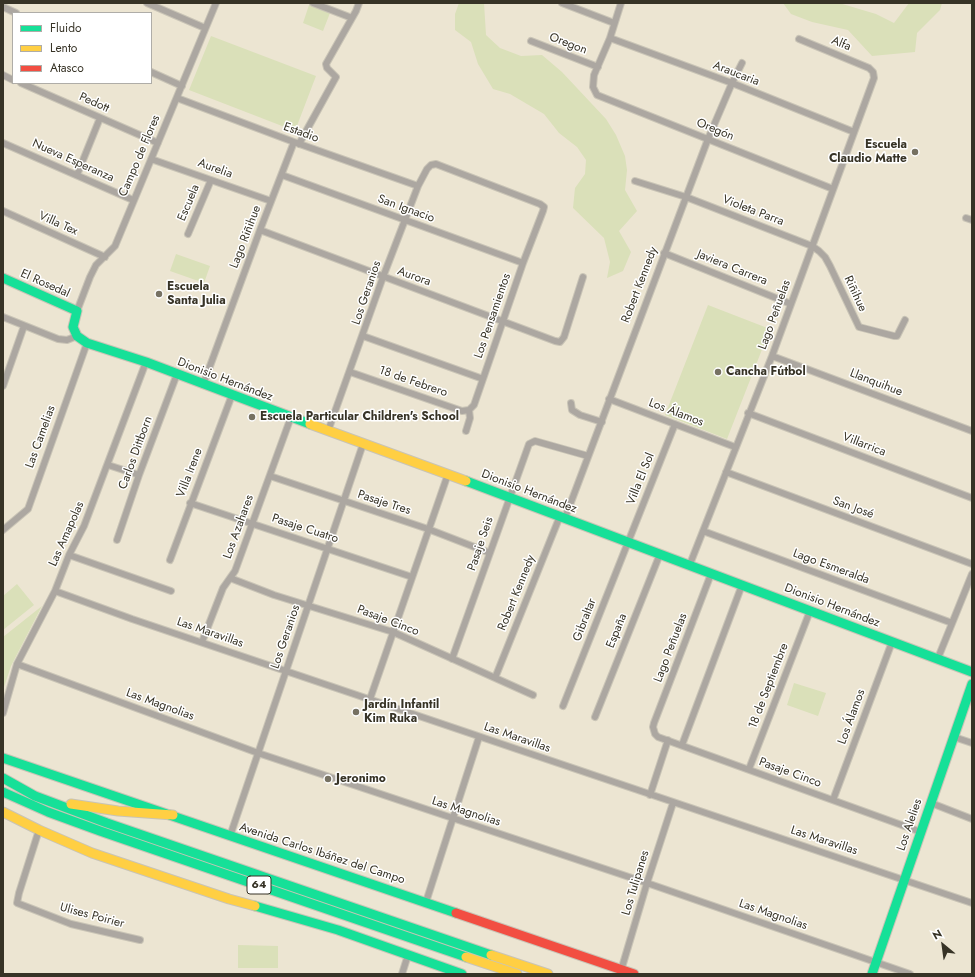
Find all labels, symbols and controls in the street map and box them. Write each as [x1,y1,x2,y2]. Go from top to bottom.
legend [12,12,152,84]
text: Fluido [50,19,82,37]
street label: Oregon [547,30,589,58]
street label: Alfa [829,34,853,54]
text: Lento [50,39,77,57]
text: Atasco [50,59,84,77]
street label: Araucaria [711,59,761,89]
street label: Pedott [77,90,111,116]
street label: Campo de Flores [116,113,164,199]
street label: Oregón [694,116,736,144]
street label: Estadio [281,120,321,146]
street label: Nueva Esperanza [30,136,116,186]
place label: Escuela Claudio Matte [829,138,907,166]
marker: Escuela Claudio Matte [910,147,920,157]
street label: Aurelia [196,156,234,182]
street label: Escuela [175,183,203,223]
street label: San Ignacio [376,192,436,226]
street label: Violeta Parra [720,193,786,229]
street label: Lago Riñihue [227,204,265,270]
street label: Villa Tex [36,209,80,239]
street label: Robert Kennedy [619,245,661,325]
street label: Javiera Carrera [695,247,769,289]
street label: Los Geranios [349,259,385,327]
street label: Aurora [395,264,433,290]
street label: El Rosedal [18,267,72,301]
street label: Los Pensamientos [472,272,514,360]
street label: Riñihue [840,274,870,314]
street label: Lago Peñuelas [756,278,794,352]
place label: Escuela Santa Julia [167,280,226,308]
marker: Escuela Santa Julia [154,289,164,299]
street label: Dionisio Hernández [175,355,275,405]
street label: 18 de Febrero [377,364,449,400]
place label: Cancha Fútbol [726,365,806,379]
street label: Llanquihue [848,366,904,400]
marker: Cancha Fútbol [713,367,723,377]
street label: Los Álamos [647,396,705,430]
street label: Las Camelias [23,404,59,470]
place label: Escuela Particular Children's School [260,410,459,424]
marker: Escuela Particular Children's School [247,412,257,422]
street label: Carlos Dittborn [116,414,156,492]
street label: Villarrica [840,430,888,460]
street label: Villa Irene [174,446,206,500]
street label: Villa El Sol [624,451,658,507]
street label: Dionisio Hernández [479,467,579,517]
street label: Pasaje Tres [356,488,412,518]
street label: Los Azahares [221,493,257,561]
street label: San José [830,494,876,522]
street label: Las Amapolas [46,499,88,569]
street label: Pasaje Cuatro [270,511,340,547]
street label: Pasaje Seis [465,515,497,573]
street label: Lago Esmeralda [791,546,871,588]
street label: Robert Kennedy [495,553,539,633]
street label: Dionisio Hernández [782,581,882,631]
street label: Gibraltar [570,597,600,643]
street label: Los Geranios [268,603,304,671]
street label: Pasaje Cinco [355,603,421,639]
street label: Lago Peñuelas [651,611,691,685]
street label: España [604,612,630,650]
street label: Las Maravillas [175,615,245,651]
street label: 18 de Septiembre [746,641,792,731]
street label: Las Magnolias [124,686,196,724]
street label: Los Álamos [835,687,869,747]
place label: Jardín Infantil Kim Ruka [364,698,439,726]
marker: Jardín Infantil Kim Ruka [351,707,361,717]
street label: Las Maravillas [482,720,552,756]
street label: Pasaje Cinco [757,755,823,791]
place label: Jeronimo [336,772,386,786]
marker: Jeronimo [323,774,333,784]
street label: Las Magnolias [430,794,502,830]
street label: Los Alelies [894,797,926,853]
street label: Avenida Carlos Ibáñez del Campo [237,820,407,888]
street label: Las Maravillas [789,823,859,859]
street label: Los Tulipanes [619,849,653,917]
road number: 64 [247,876,271,894]
street label: Las Magnolias [737,897,809,933]
street label: Ulises Poirier [58,900,126,932]
north arrow [923,925,963,965]
text: N [929,925,945,944]

